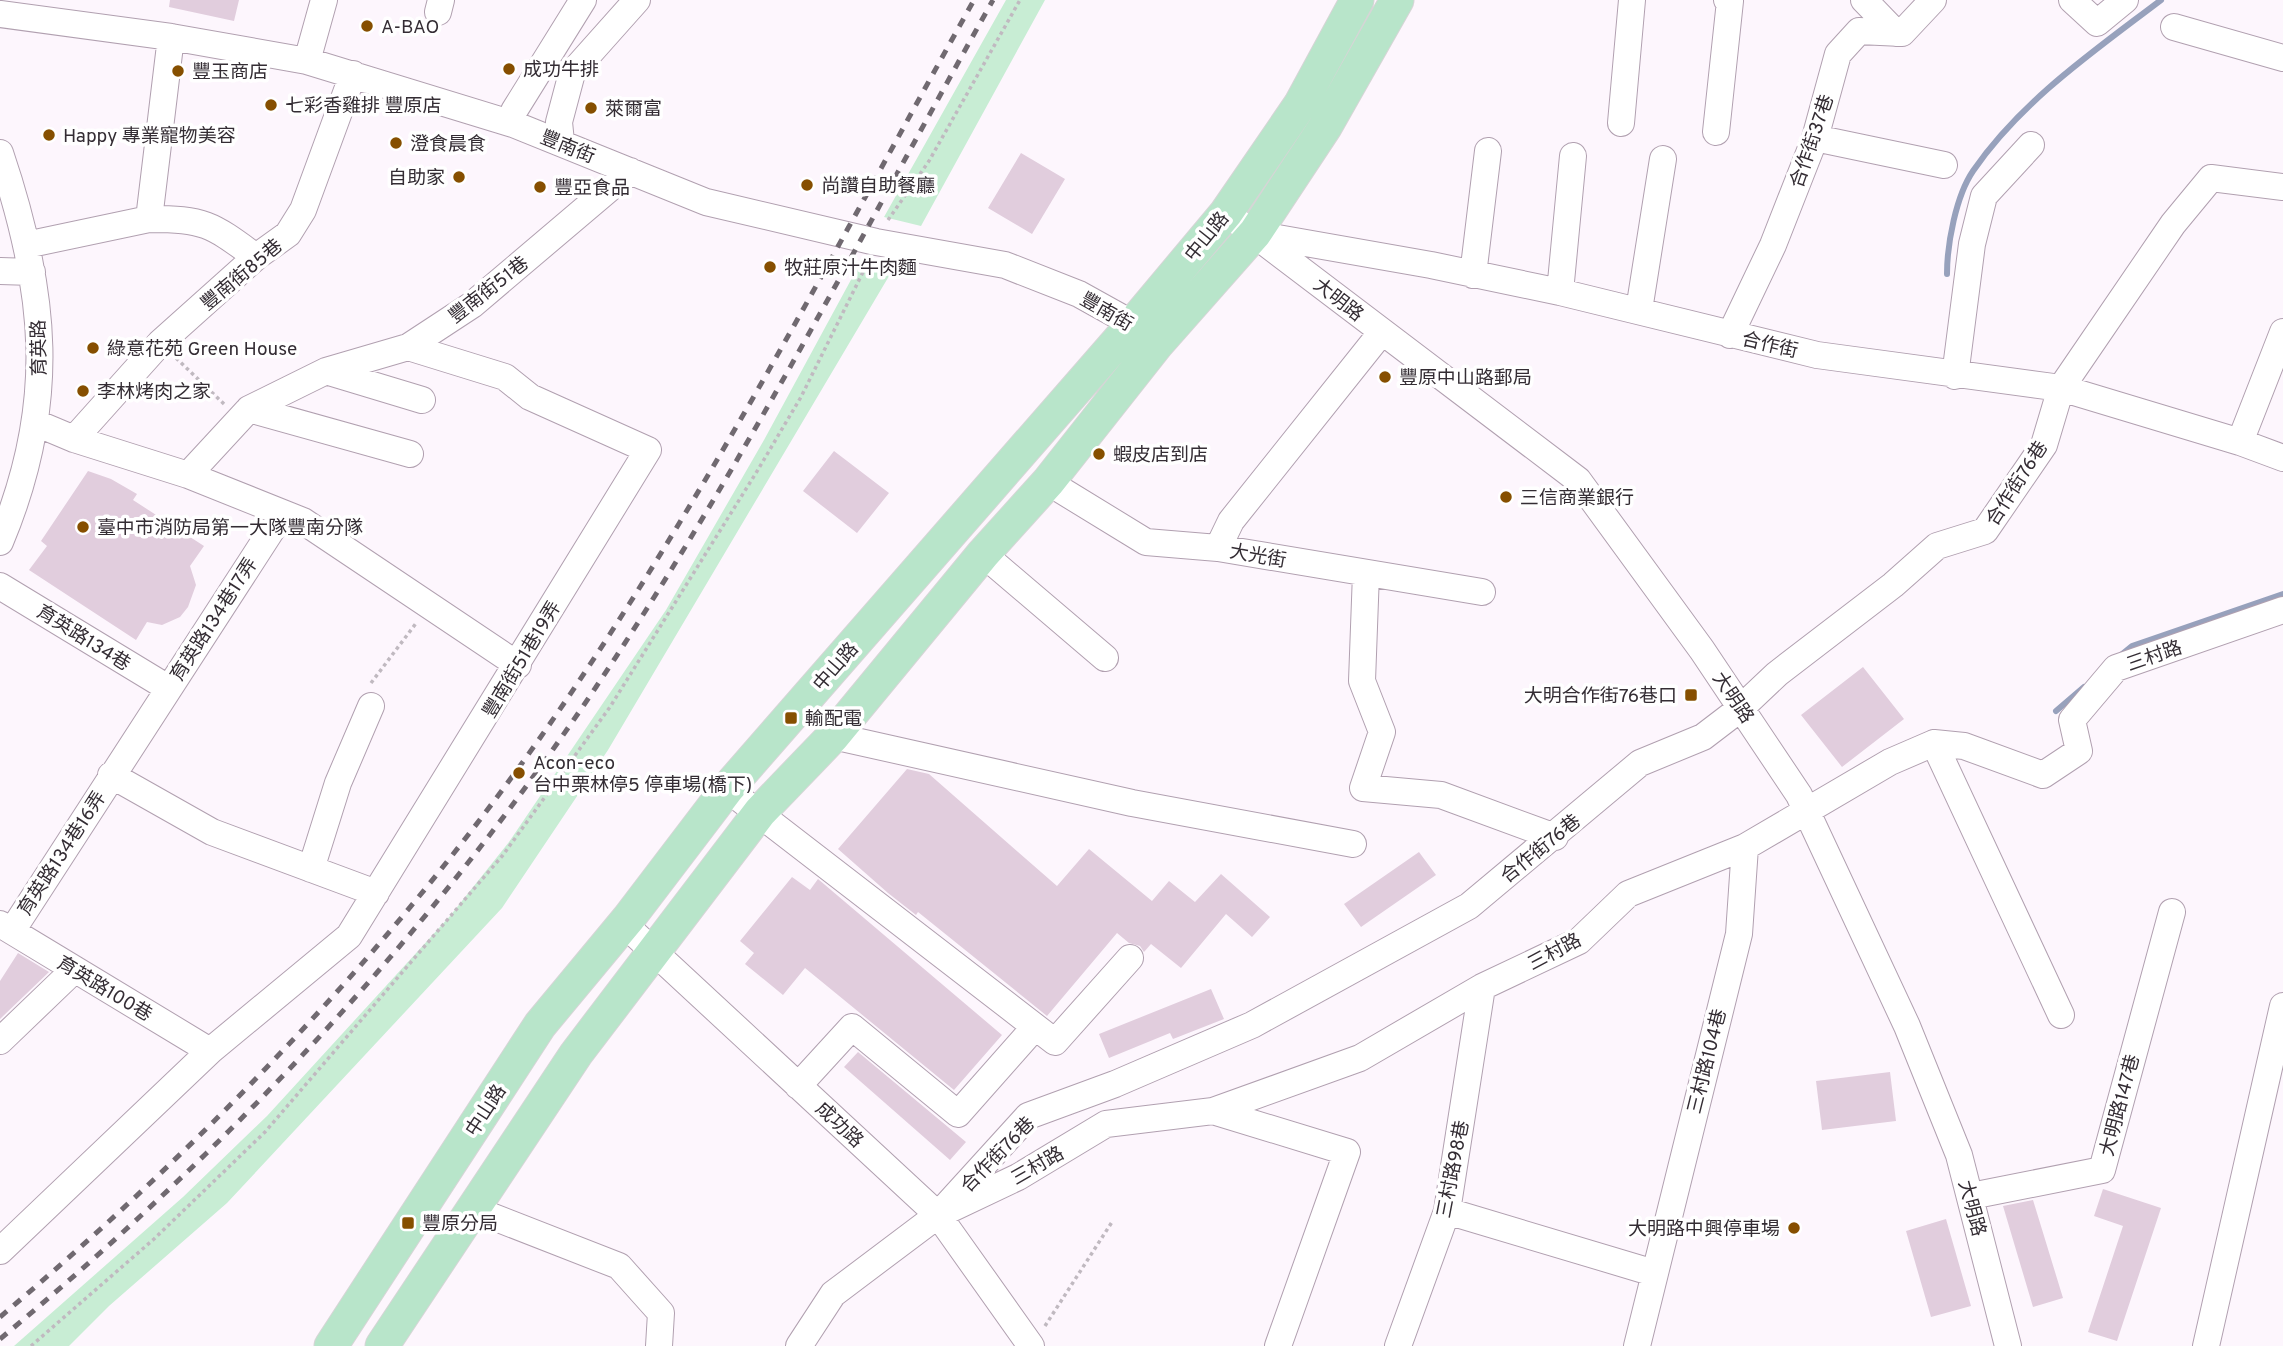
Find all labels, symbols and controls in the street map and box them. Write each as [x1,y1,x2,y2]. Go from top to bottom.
place label: A-BAO [381,16,439,40]
marker: A-BAO [359,18,375,34]
place label: 成功牛排 [523,59,599,83]
place label: 豐玉商店 [192,61,268,85]
marker: 成功牛排 [501,61,517,77]
marker: 豐玉商店 [170,63,186,79]
street label: 合作街37巷 [1786,92,1840,191]
place label: 七彩香雞排 豐原店 [285,95,441,119]
marker: 七彩香雞排 豐原店 [263,97,279,113]
place label: 萊爾富 [605,98,662,122]
marker: 萊爾富 [583,100,599,116]
place label: Happy 專業寵物美容 [63,125,236,149]
street label: 豐南街 [536,126,598,170]
marker: Happy 專業寵物美容 [41,127,57,143]
place label: 澄食晨食 [410,133,486,157]
marker: 澄食晨食 [388,135,404,151]
place label: 自助家 [388,167,445,191]
marker: 自助家 [451,169,467,185]
place label: 尚讚自助餐廳 [821,175,935,199]
place label: 豐亞食品 [554,177,630,201]
marker: 尚讚自助餐廳 [799,177,815,193]
marker: 豐亞食品 [532,179,548,195]
street label: 中山路 [1180,208,1235,267]
street label: 豐南街85巷 [196,234,288,317]
street label: 豐南街51巷 [444,252,534,329]
place label: 牧莊原汁牛肉麵 [784,257,917,281]
marker: 牧莊原汁牛肉麵 [762,259,778,275]
street label: 大明路 [1308,274,1368,328]
street label: 豐南街 [1075,288,1137,337]
street label: 育英路 [28,319,52,377]
street label: 合作街 [1739,328,1800,364]
place label: 綠意花苑 Green House [107,338,297,362]
marker: 綠意花苑 Green House [85,340,101,356]
place label: 豐原中山路郵局 [1399,367,1532,391]
marker: 豐原中山路郵局 [1377,369,1393,385]
place label: 李林烤肉之家 [97,381,211,405]
marker: 李林烤肉之家 [75,383,91,399]
street label: 合作街76巷 [1981,437,2054,531]
place label: 蝦皮店到店 [1113,444,1208,468]
marker: 蝦皮店到店 [1091,446,1107,462]
place label: 三信商業銀行 [1520,487,1634,511]
marker: 三信商業銀行 [1498,489,1514,505]
place label: 臺中市消防局第一大隊豐南分隊 [97,517,363,541]
marker: 臺中市消防局第一大隊豐南分隊 [75,519,91,535]
street label: 大光街 [1227,540,1288,574]
street label: 育英路134巷17弄 [166,554,263,686]
street label: 豐南街51巷19弄 [478,597,567,723]
street label: 育英路134巷 [31,600,134,677]
street label: 三村路 [2124,636,2186,678]
street label: 中山路 [809,638,864,697]
street label: 大明路 [1706,668,1758,728]
place label: 大明合作街76巷口 [1524,685,1677,709]
marker: 大明合作街76巷口 [1683,687,1699,703]
place label: 輸配電 [805,708,862,732]
marker: 輸配電 [783,710,799,726]
place label: Acon-eco 台中栗林停5 停車場(橋下) [533,752,752,798]
marker: Acon-eco 台中栗林停5 停車場(橋下) [511,765,527,781]
street label: 育英路134巷16弄 [13,787,112,921]
street label: 合作街76巷 [1496,810,1586,889]
street label: 三村路 [1524,929,1586,977]
street label: 育英路100巷 [52,952,156,1028]
street label: 三村路104巷 [1683,1007,1733,1116]
street label: 大明路147巷 [2096,1052,2146,1159]
street label: 中山路 [461,1081,512,1142]
street label: 成功路 [810,1097,868,1154]
street label: 合作街76巷 [956,1112,1041,1198]
street label: 三村路98巷 [1433,1119,1475,1220]
street label: 三村路 [1007,1142,1069,1191]
street label: 大明路 [1952,1178,1990,1239]
place label: 豐原分局 [422,1213,498,1237]
marker: 豐原分局 [400,1215,416,1231]
place label: 大明路中興停車場 [1628,1218,1780,1242]
marker: 大明路中興停車場 [1786,1220,1802,1236]

